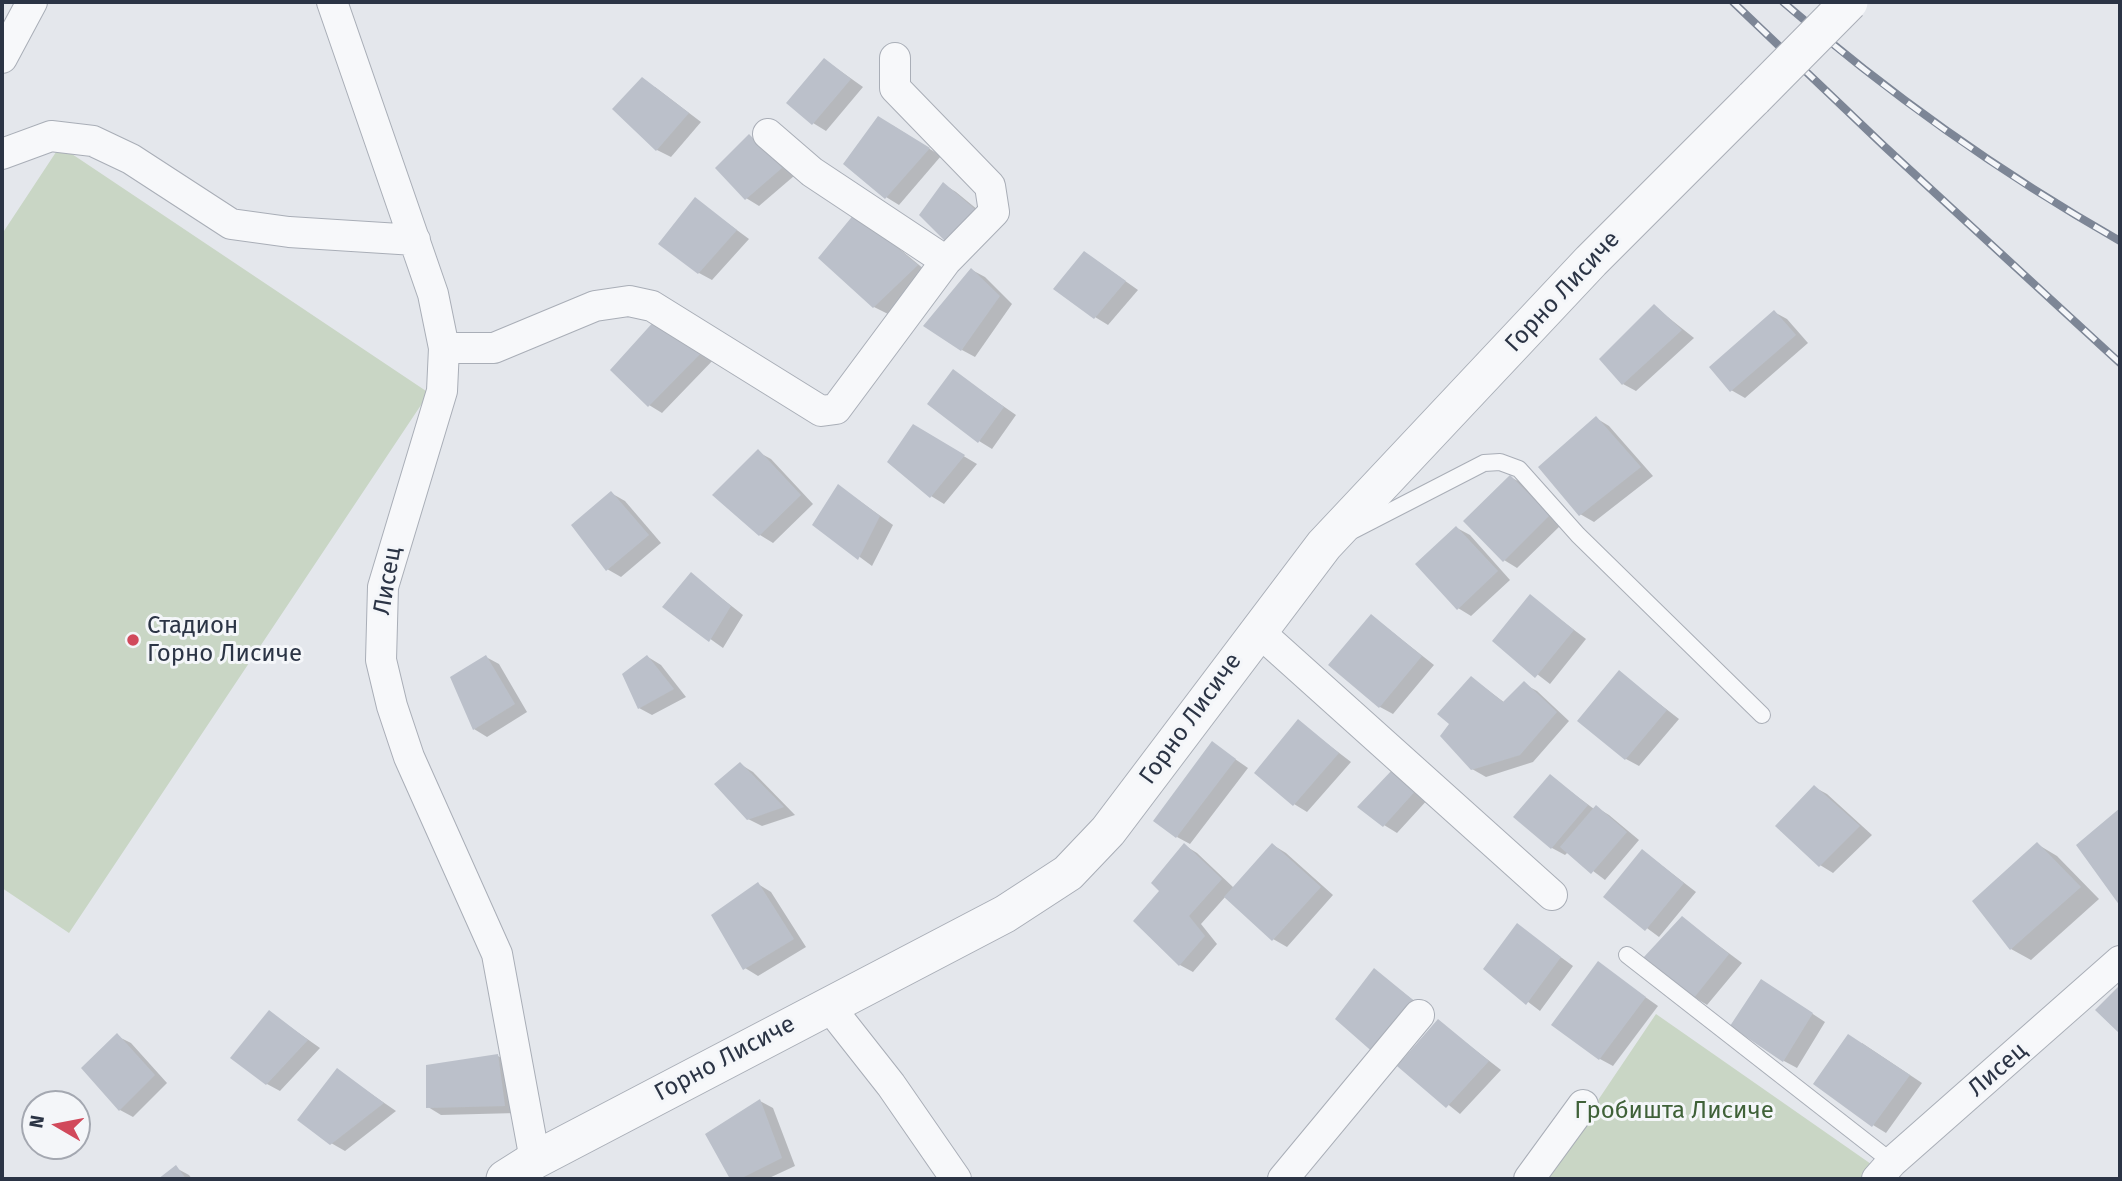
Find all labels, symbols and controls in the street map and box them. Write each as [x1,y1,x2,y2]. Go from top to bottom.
street label: Горно Лисиче [1500,225,1626,359]
street label: Лисец [368,545,408,617]
place label: Стадион Горно Лисиче [147,612,302,668]
marker: Стадион Горно Лисиче [125,632,141,648]
street label: Горно Лисиче [1134,648,1248,790]
street label: Горно Лисиче [650,1010,800,1108]
street label: Лисец [1963,1037,2033,1103]
north arrow [21,1090,91,1160]
park label: Гробишта Лисиче [1574,1097,1774,1125]
text: N [24,1113,49,1130]

